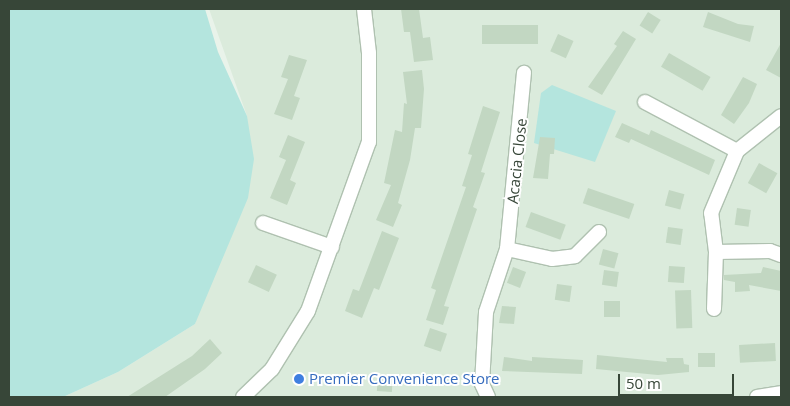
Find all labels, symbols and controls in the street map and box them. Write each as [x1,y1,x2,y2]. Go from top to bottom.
street label: Acacia Close [504,117,530,205]
scale bar [620,364,736,396]
place label: Premier Convenience Store [309,370,500,388]
marker: Premier Convenience Store [293,373,305,385]
text: 50 m [626,373,661,393]

